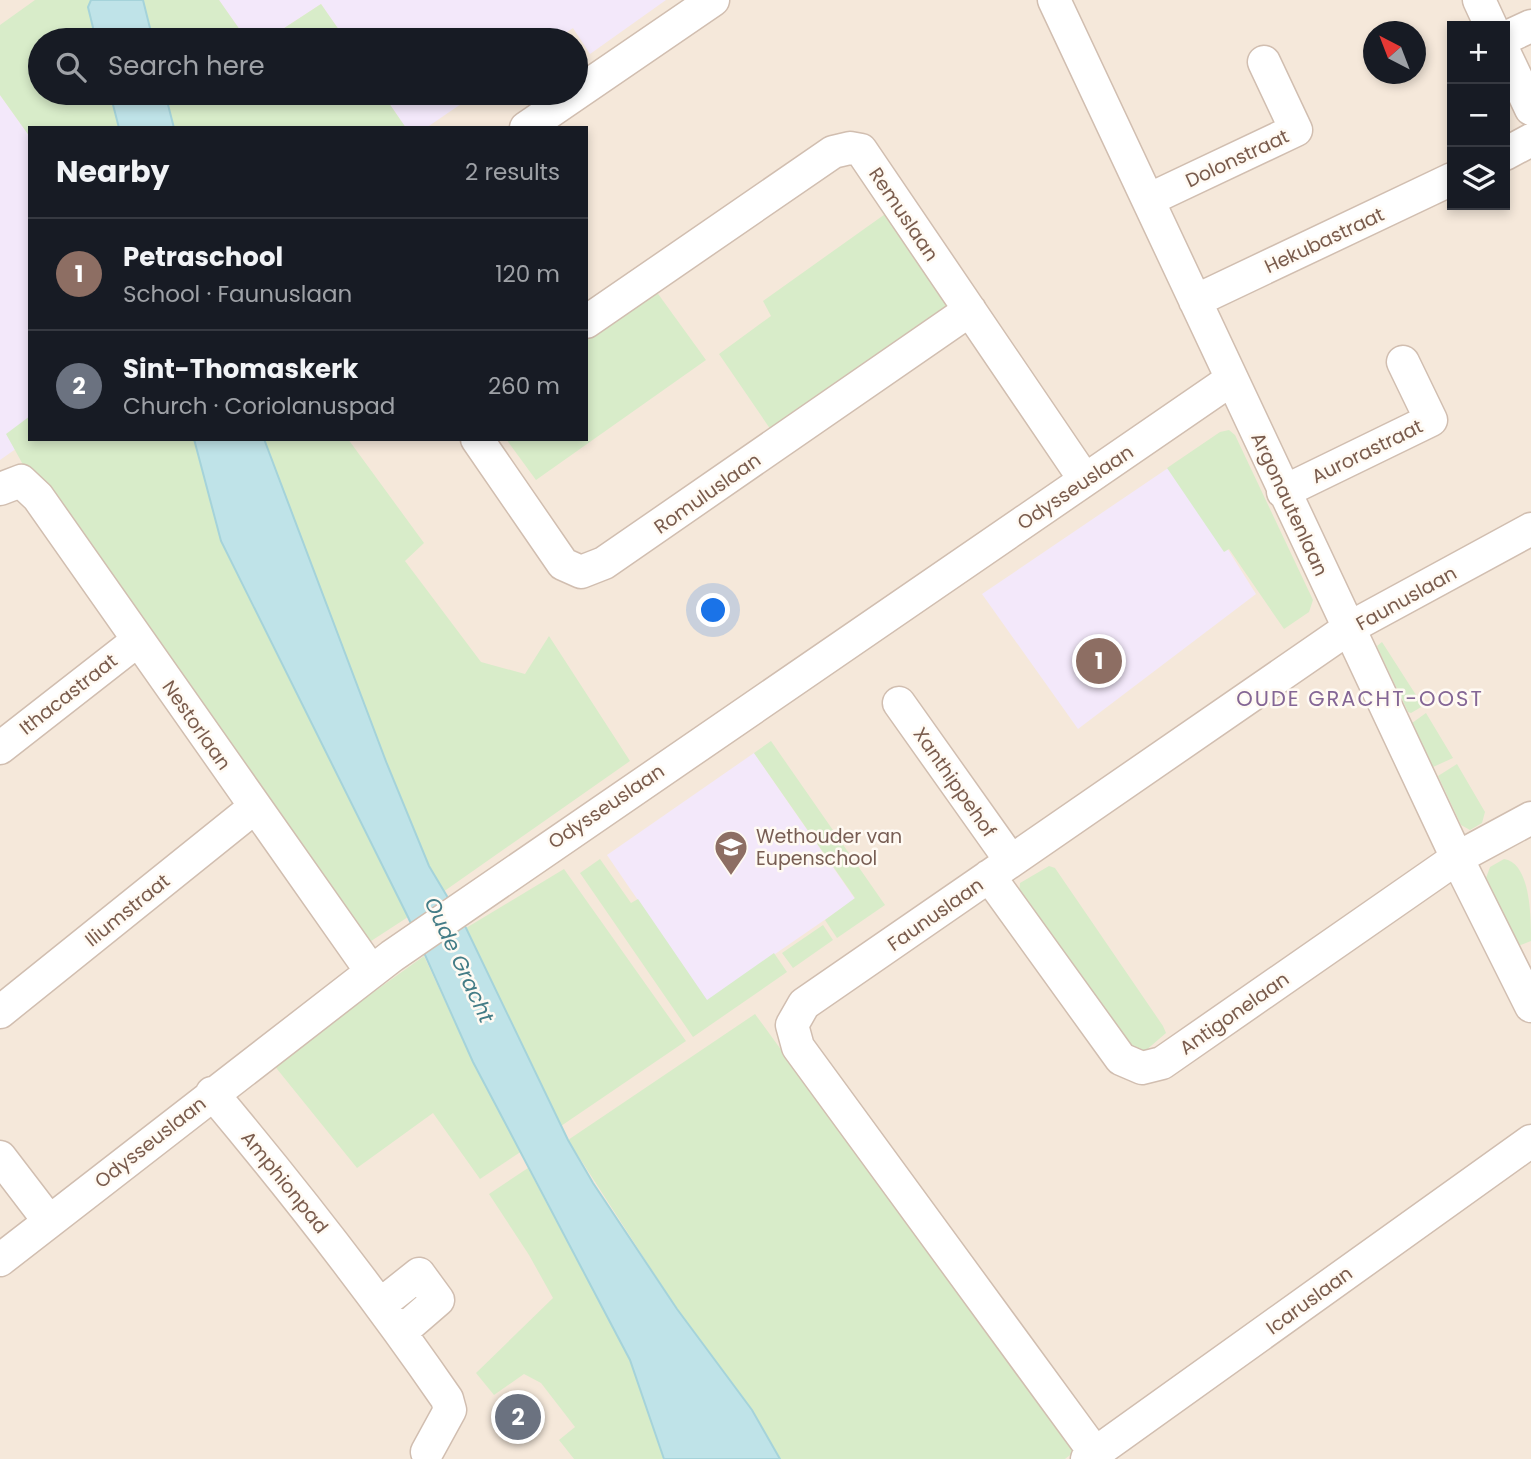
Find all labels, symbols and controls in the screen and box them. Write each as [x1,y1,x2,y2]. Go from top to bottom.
north arrow [1363,21,1426,84]
map controls [1447,21,1510,210]
button: + [1447,21,1510,84]
search box [28,28,588,105]
icon: search [52,48,90,86]
text: Search here [108,48,265,84]
button: − [1447,84,1510,147]
street label: Dolonstraat [1181,123,1293,194]
button: layers [1447,147,1510,210]
text: Nearby [56,150,170,193]
text: 2 results [465,156,560,188]
street label: Remuslaan [862,162,945,266]
street label: Hekubastraat [1260,201,1388,280]
text: Petraschool [123,239,283,275]
text: 1 [75,258,83,290]
text: 120 m [495,258,560,290]
text: School · Faunuslaan [123,278,352,310]
text: Sint-Thomaskerk [123,351,358,387]
text: 2 [72,370,86,402]
text: 260 m [488,370,560,402]
text: Church · Coriolanuspad [123,390,395,422]
street label: Aurorastraat [1307,413,1427,490]
street label: Argonautenlaan [1244,428,1335,580]
street label: Odysseuslaan [1012,439,1139,536]
street label: Romuluslaan [648,447,766,540]
street label: Faunuslaan [1351,560,1461,637]
your location [696,593,730,627]
pin: 1 [1076,635,1122,687]
street label: Ithacastraat [14,648,123,741]
street label: Nestorlaan [156,675,237,776]
district label: OUDE GRACHT-OOST [1236,684,1484,713]
street label: Xanthippehof [907,722,1003,843]
street label: Odysseuslaan [543,758,670,855]
place label: Wethouder van Eupenschool [756,823,902,872]
school or university icon: Wethouder van Eupenschool [712,828,750,877]
street label: Iliumstraat [79,868,176,953]
street label: Faunuslaan [882,871,989,957]
water label: Oude Gracht [418,892,501,1028]
street label: Antigonelaan [1174,966,1294,1061]
street label: Odysseuslaan [89,1090,212,1194]
street label: Amphionpad [235,1125,334,1239]
street label: Icaruslaan [1261,1260,1358,1341]
pin: 2 [495,1391,541,1443]

